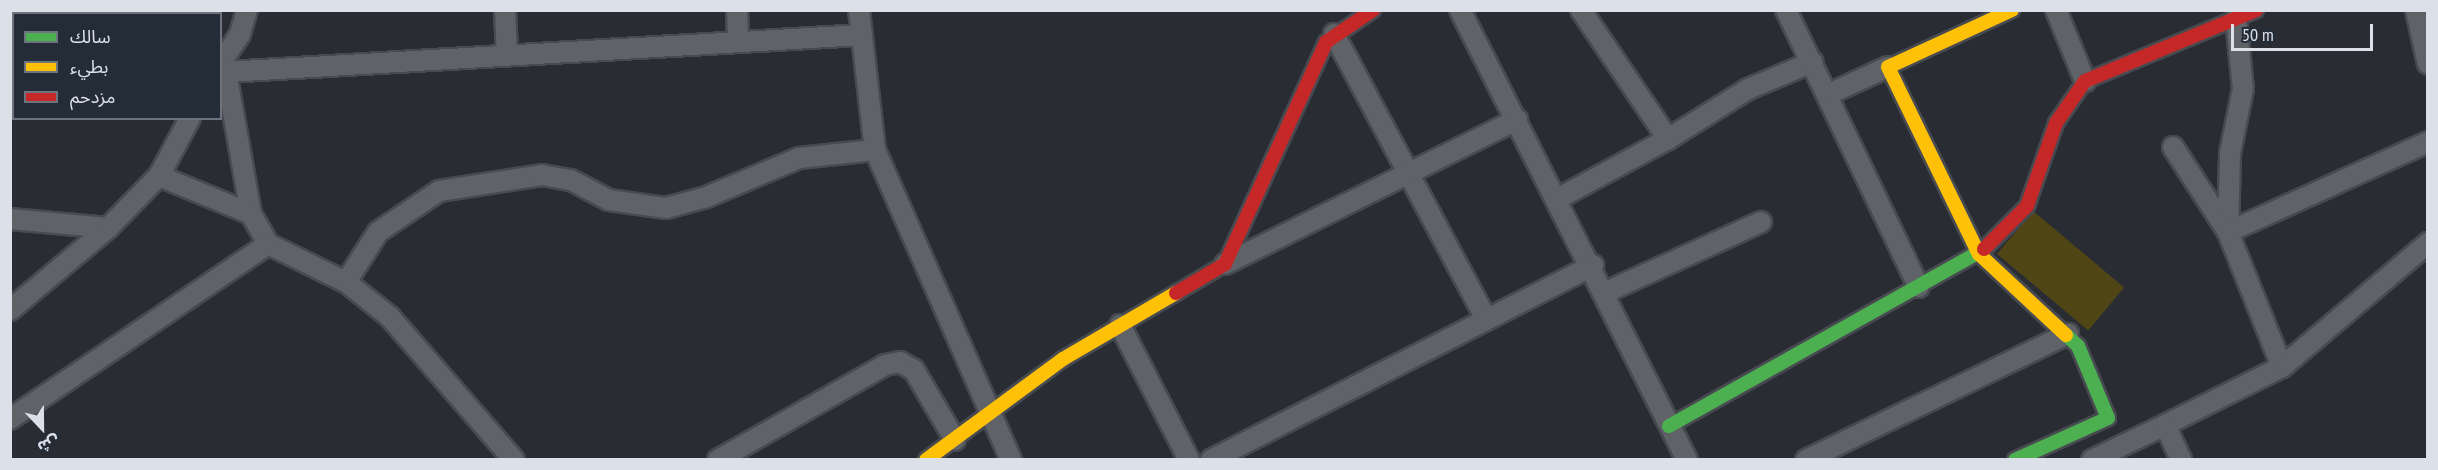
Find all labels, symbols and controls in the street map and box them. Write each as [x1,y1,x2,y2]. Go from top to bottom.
legend [12,12,222,120]
scale bar [2234,12,2376,50]
text: 50 m [2242,23,2274,46]
text: سالك [70,25,111,48]
text: بطيء [70,55,108,78]
text: مزدحم [70,85,115,108]
north arrow [12,398,72,458]
text: ش [35,431,63,458]

